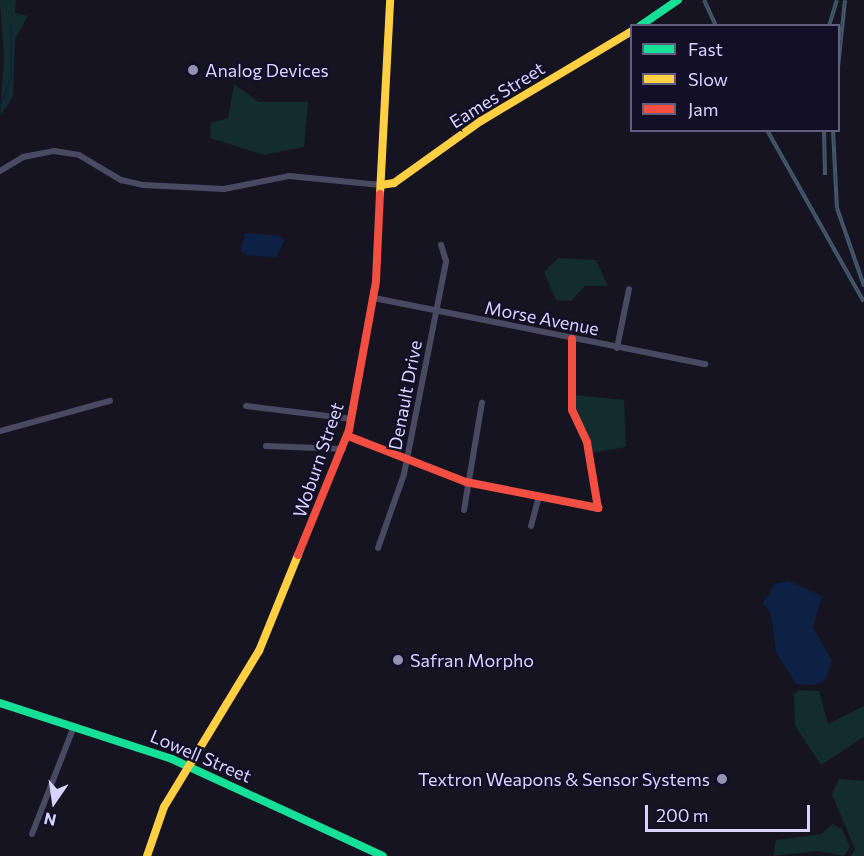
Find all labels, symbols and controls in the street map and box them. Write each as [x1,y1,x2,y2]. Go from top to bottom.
legend [630,24,840,132]
text: Fast [688,38,723,60]
street label: Eames Street [446,57,548,133]
place label: Analog Devices [205,59,329,81]
marker: Analog Devices [186,63,200,77]
text: Slow [688,68,728,90]
text: Jam [688,98,718,120]
street label: Morse Avenue [483,296,601,340]
street label: Denault Drive [384,338,426,452]
street label: Woburn Street [288,400,348,520]
place label: Safran Morpho [410,649,534,671]
marker: Safran Morpho [391,653,405,667]
street label: Lowell Street [147,725,255,787]
place label: Textron Weapons & Sensor Systems [418,768,710,790]
north arrow [24,772,84,832]
marker: Textron Weapons & Sensor Systems [715,772,729,786]
scale bar [648,793,813,831]
text: 200 m [656,804,709,826]
text: N [42,809,58,831]

